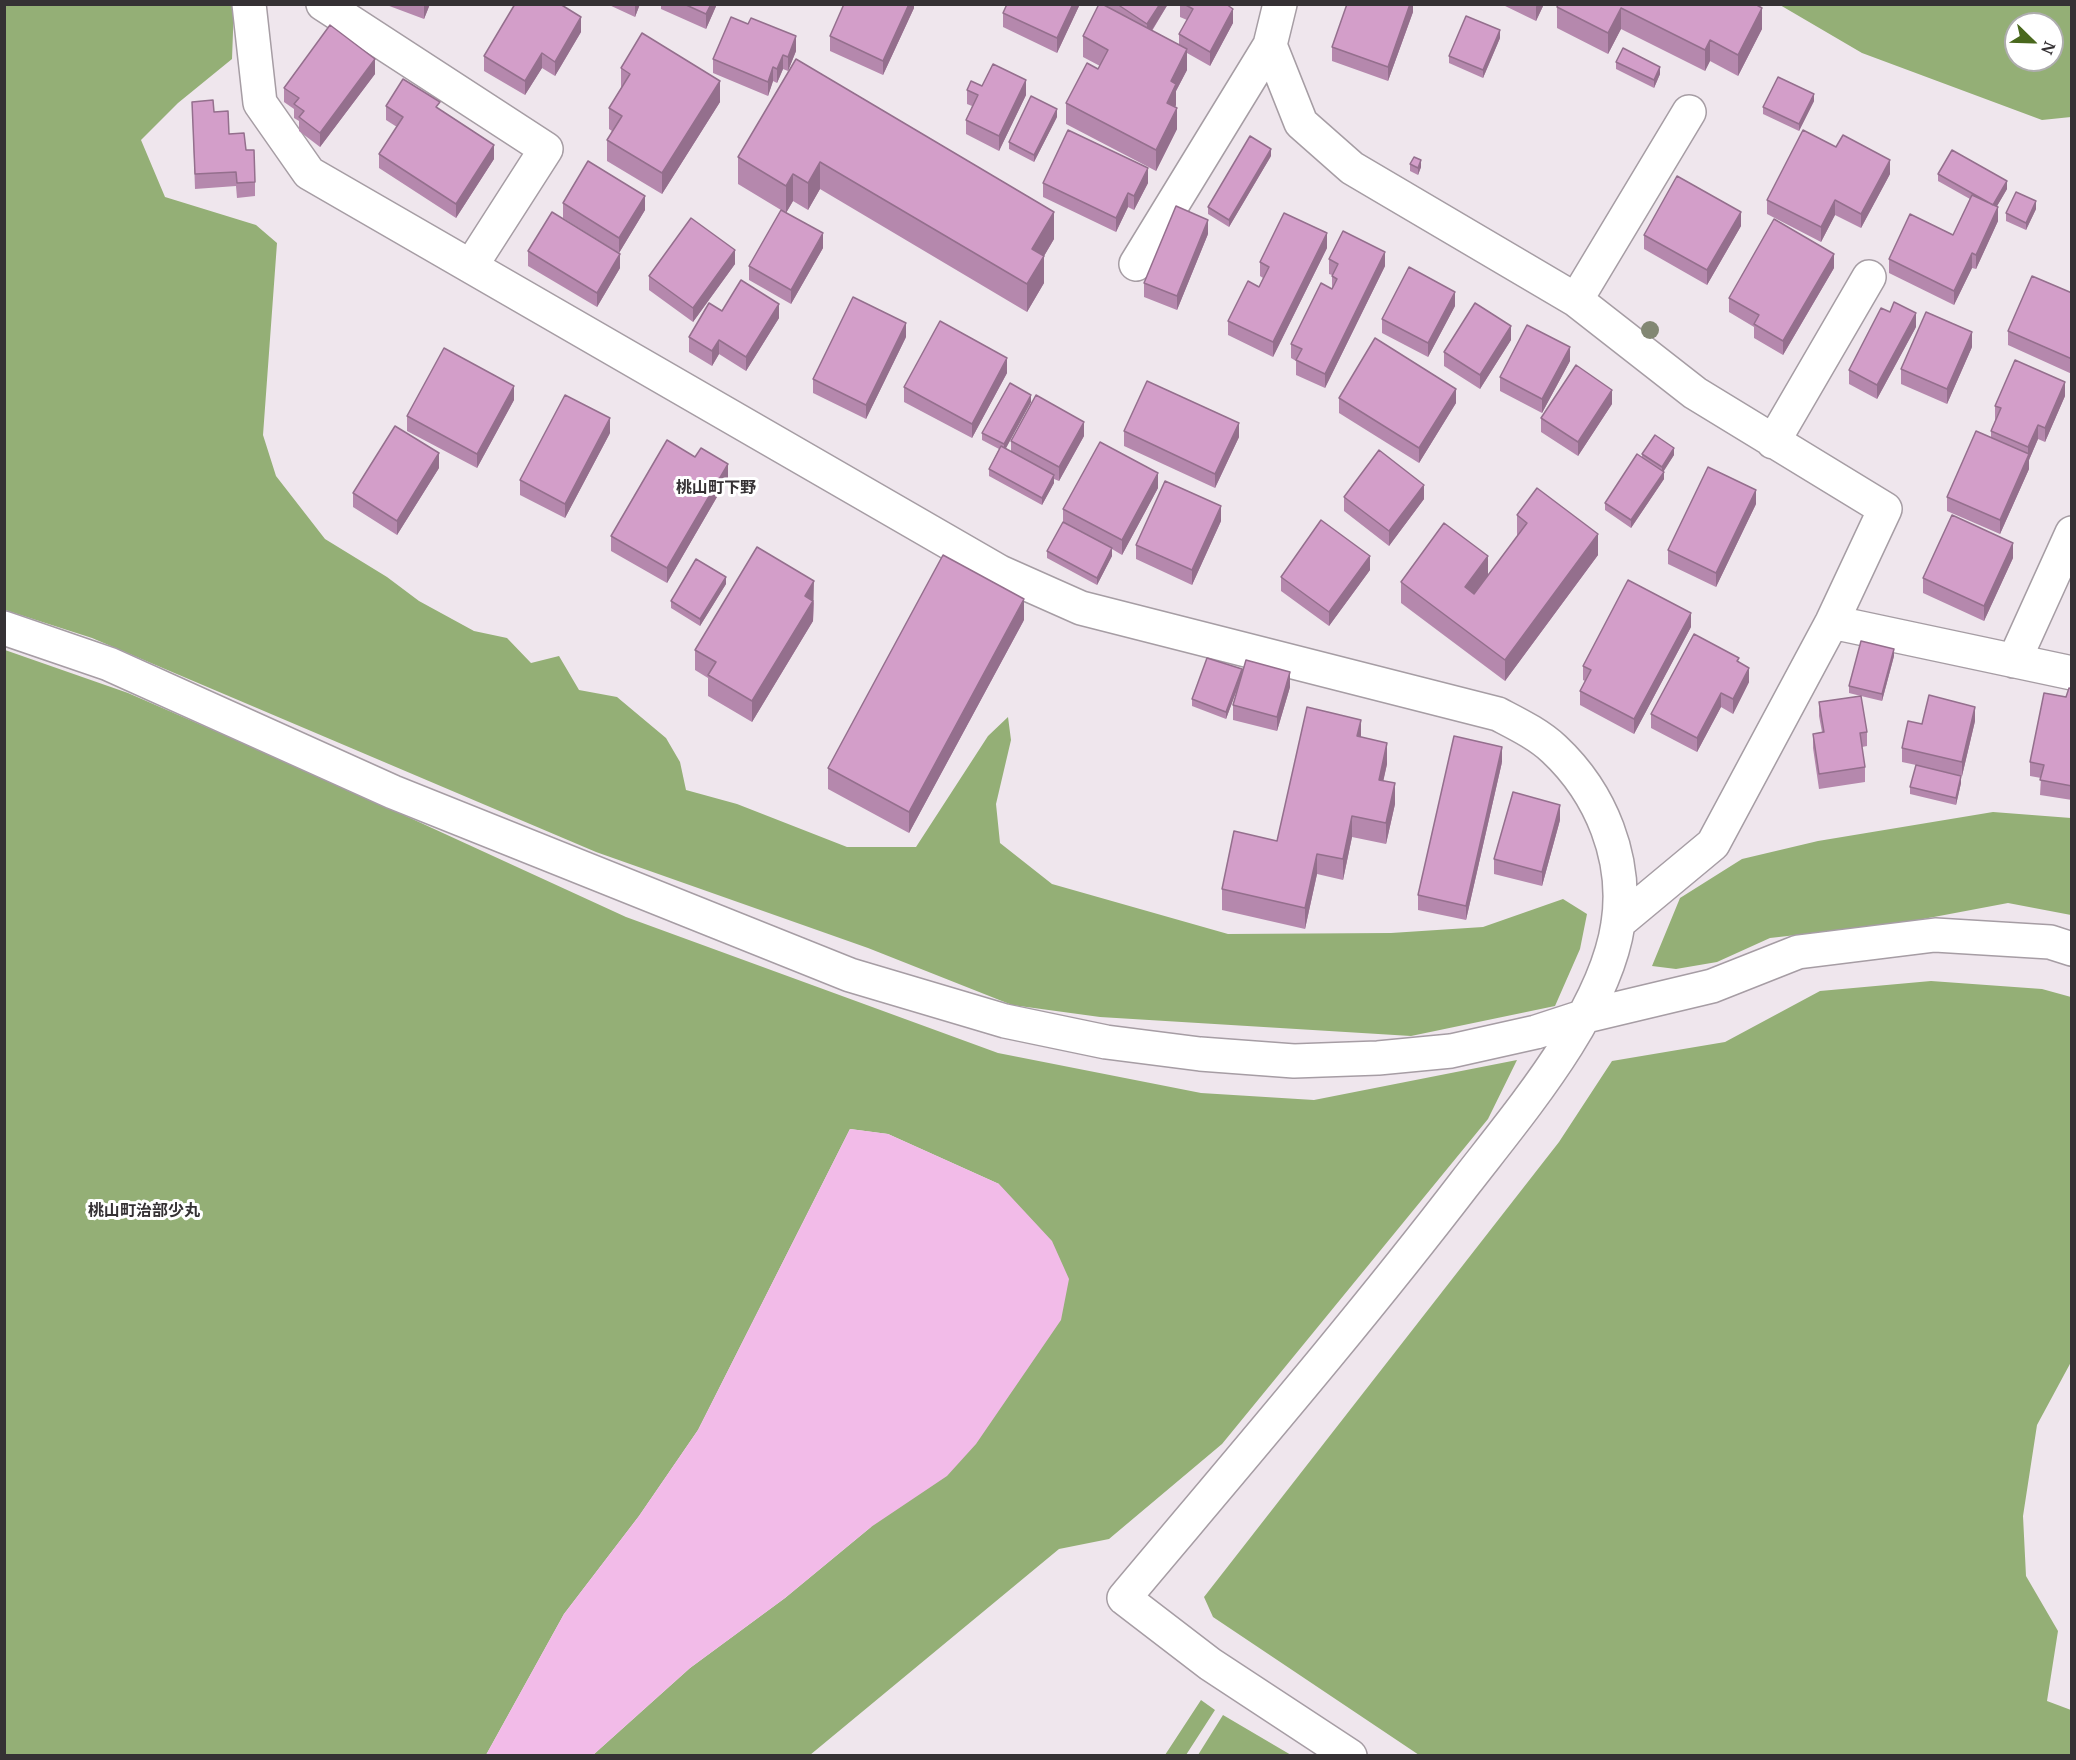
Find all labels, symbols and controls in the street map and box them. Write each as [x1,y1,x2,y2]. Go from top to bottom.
north arrow [2004,12,2064,72]
text: N [2036,38,2061,58]
district label: 桃山町下野 [676,478,756,498]
district label: 桃山町治部少丸 [88,1201,200,1221]

